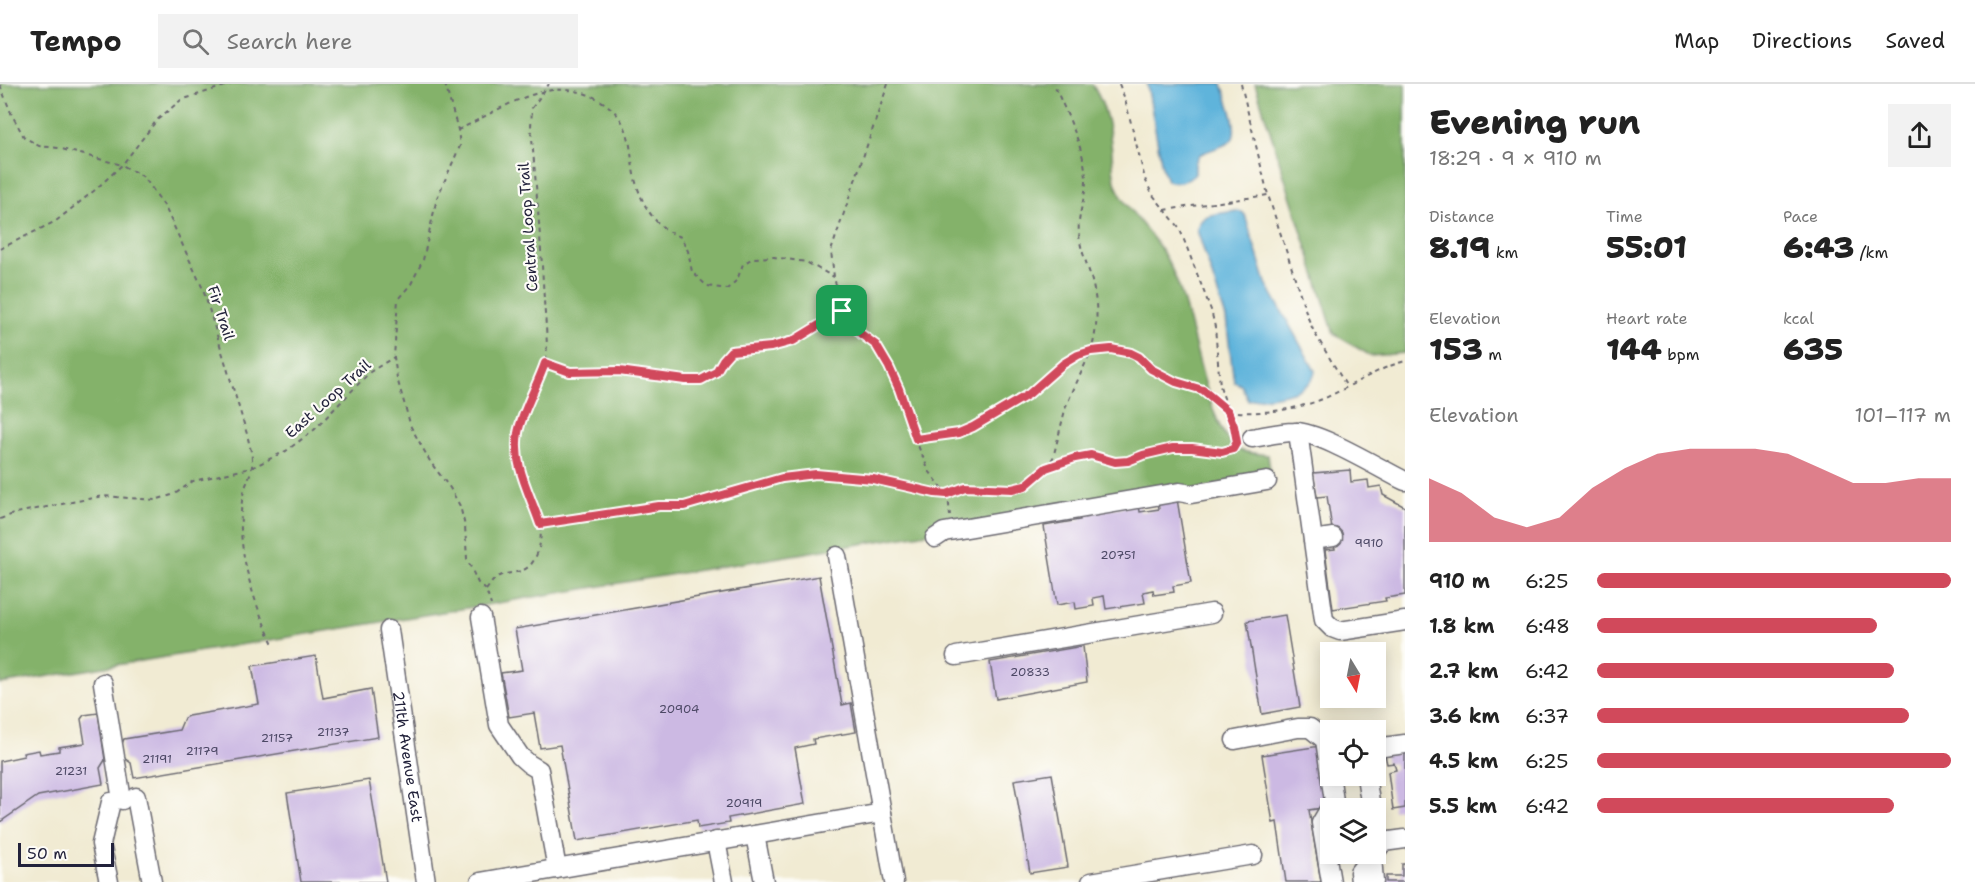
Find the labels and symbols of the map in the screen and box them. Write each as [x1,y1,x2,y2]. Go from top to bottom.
street label: Central Loop Trail [513,161,542,292]
street label: Fir Trail [203,283,239,343]
pin [816,285,867,336]
street label: East Loop Trail [281,355,375,443]
house number: 9910 [1354,535,1384,551]
house number: 20751 [1100,547,1136,563]
north arrow [1320,642,1386,708]
house number: 20833 [1010,664,1050,680]
street label: 211th Avenue East [388,690,427,824]
house number: 20904 [659,701,699,717]
house number: 21137 [317,724,349,740]
house number: 21157 [261,730,293,746]
house number: 21179 [185,743,219,759]
house number: 21191 [142,751,172,767]
house number: 21231 [55,763,87,779]
house number: 20919 [725,795,763,811]
scale bar [18,840,114,868]

